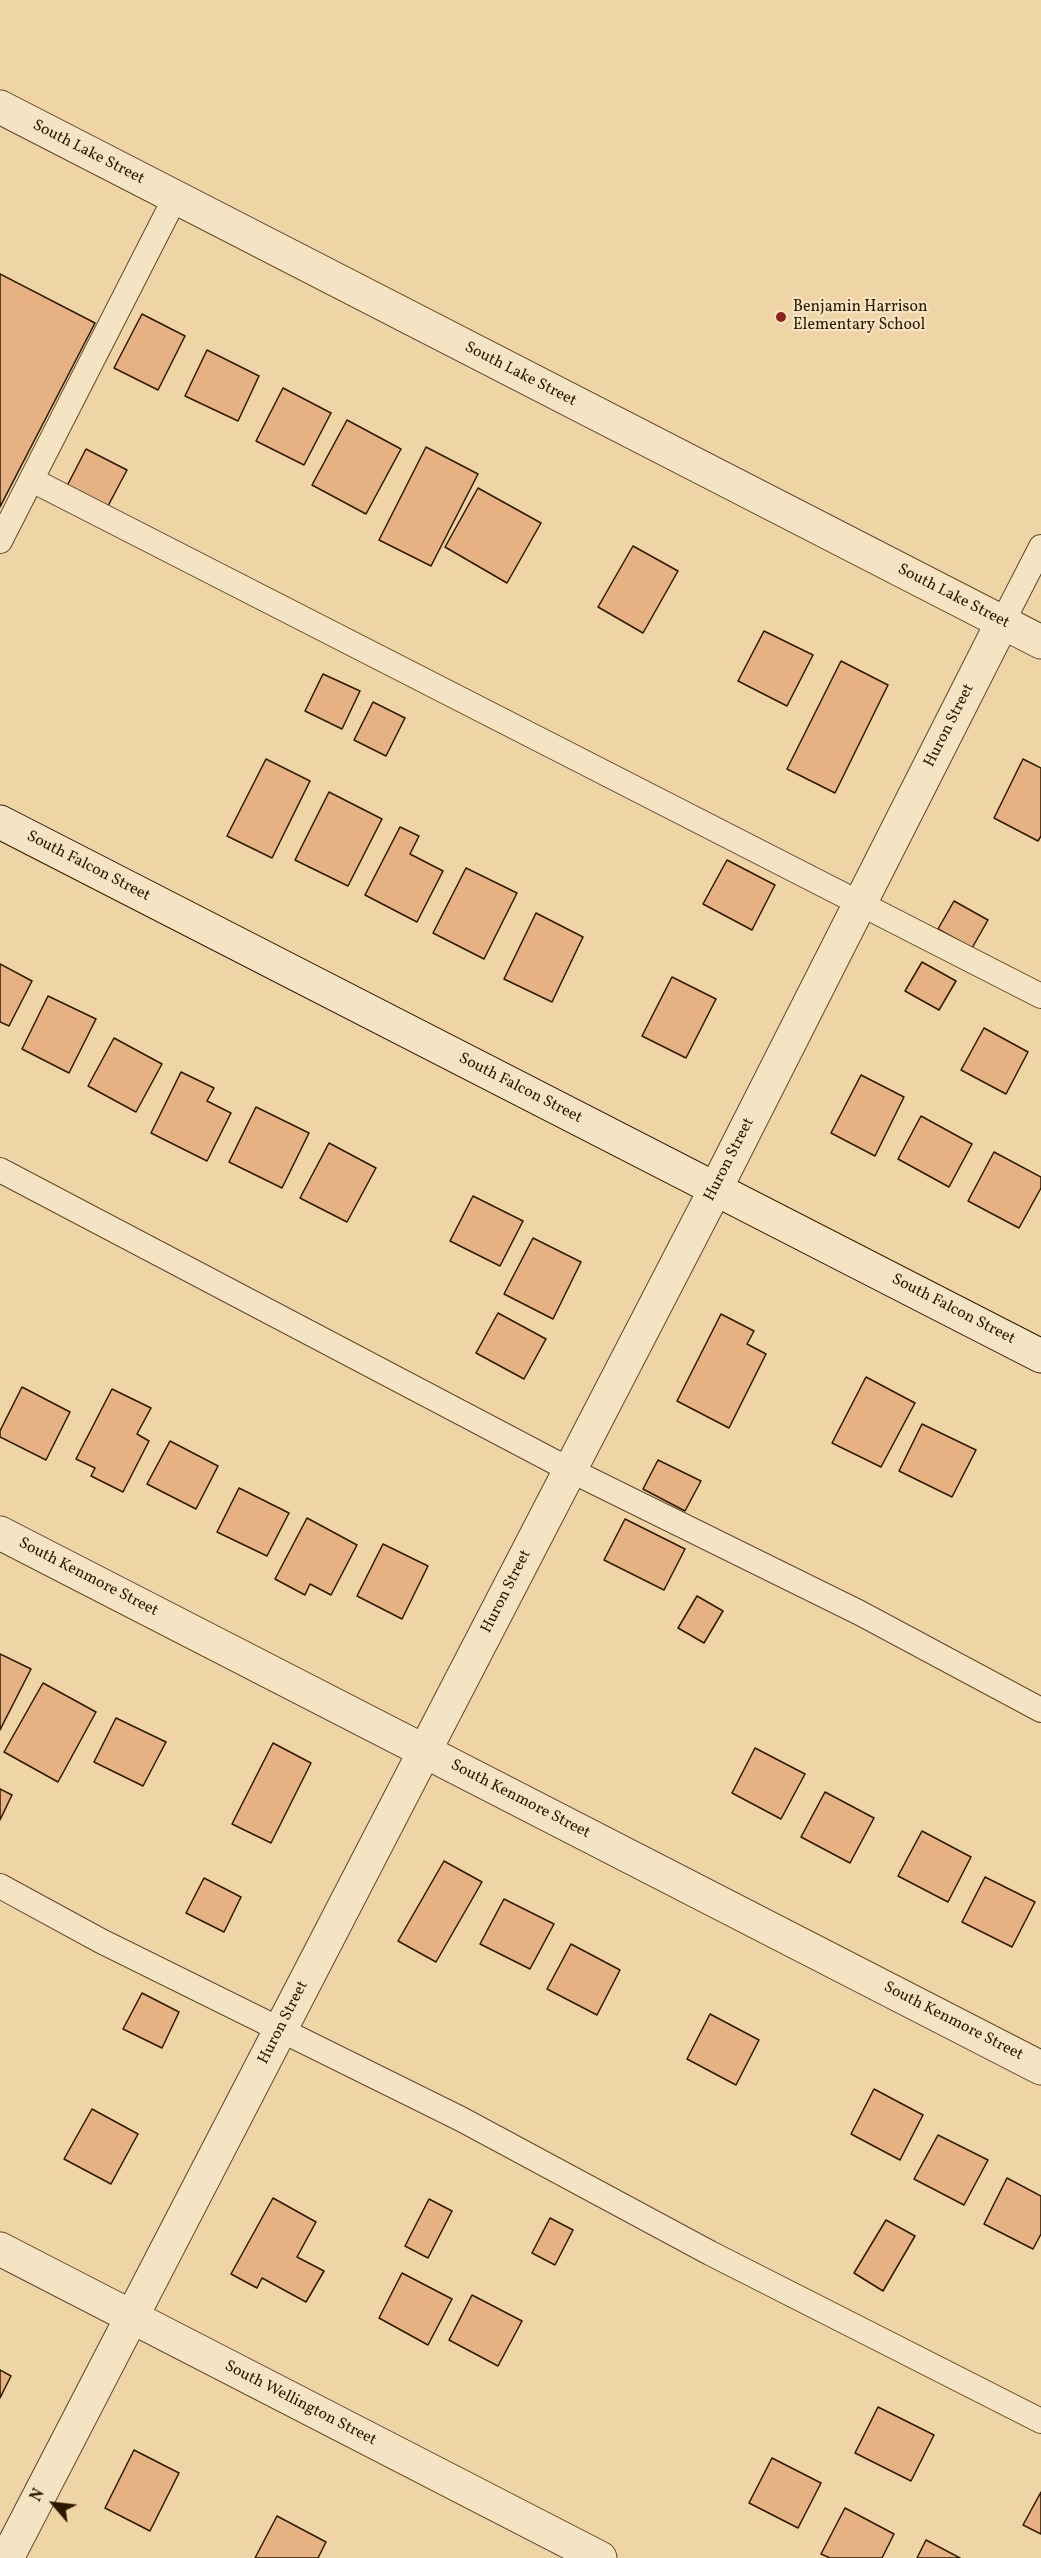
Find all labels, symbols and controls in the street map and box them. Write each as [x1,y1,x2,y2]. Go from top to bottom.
street label: South Lake Street [29,117,147,189]
place label: Benjamin Harrison Elementary School [793,298,927,336]
marker: Benjamin Harrison Elementary School [774,310,788,324]
street label: South Lake Street [461,339,579,411]
street label: South Lake Street [894,561,1012,633]
street label: Huron Street [921,681,979,771]
street label: South Falcon Street [23,828,153,906]
street label: South Falcon Street [455,1050,585,1128]
street label: Huron Street [701,1115,759,1205]
street label: South Falcon Street [888,1271,1018,1349]
street label: South Kenmore Street [15,1534,161,1622]
street label: Huron Street [478,1547,536,1637]
street label: South Kenmore Street [447,1756,593,1844]
street label: Huron Street [255,1978,313,2068]
street label: South Kenmore Street [880,1978,1026,2066]
street label: South Wellington Street [221,2357,379,2451]
north arrow [24,2474,84,2534]
text: N [26,2485,51,2506]

